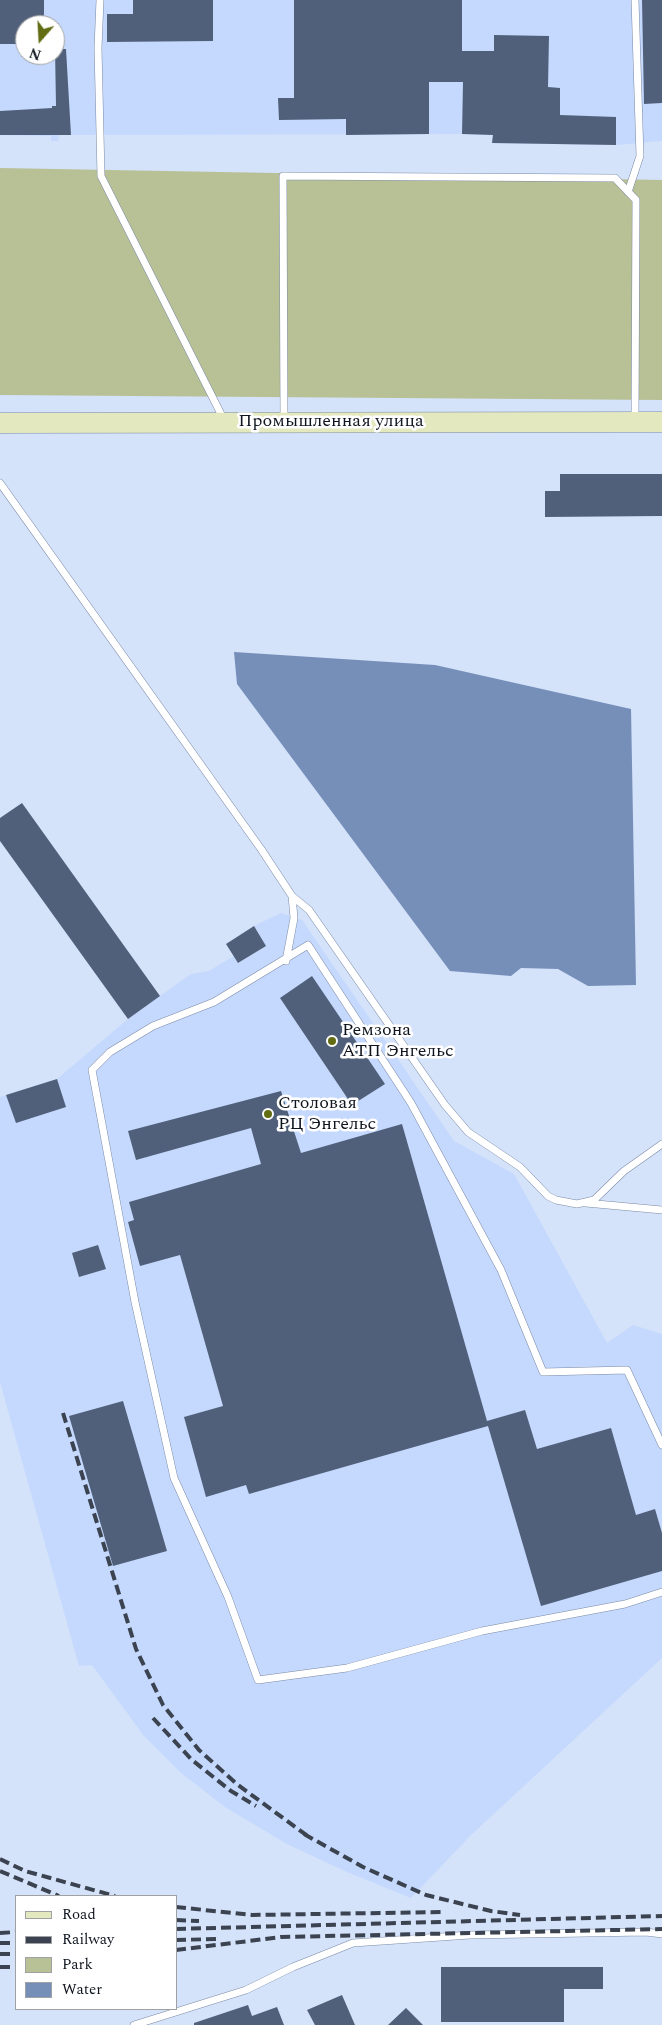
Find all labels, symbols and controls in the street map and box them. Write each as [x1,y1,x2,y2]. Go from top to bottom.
north arrow [15,15,65,65]
text: N [26,42,44,65]
street label: Промышленная улица [238,411,424,433]
place label: Ремзона АТП Энгельс [342,1020,454,1062]
marker: Ремзона АТП Энгельс [326,1035,338,1047]
place label: Столовая РЦ Энгельс [278,1093,376,1136]
marker: Столовая РЦ Энгельс [262,1108,274,1120]
legend [15,1895,178,2010]
text: Road [62,1903,96,1926]
text: Railway [62,1928,114,1951]
text: Park [62,1953,93,1976]
text: Water [62,1978,102,2001]

